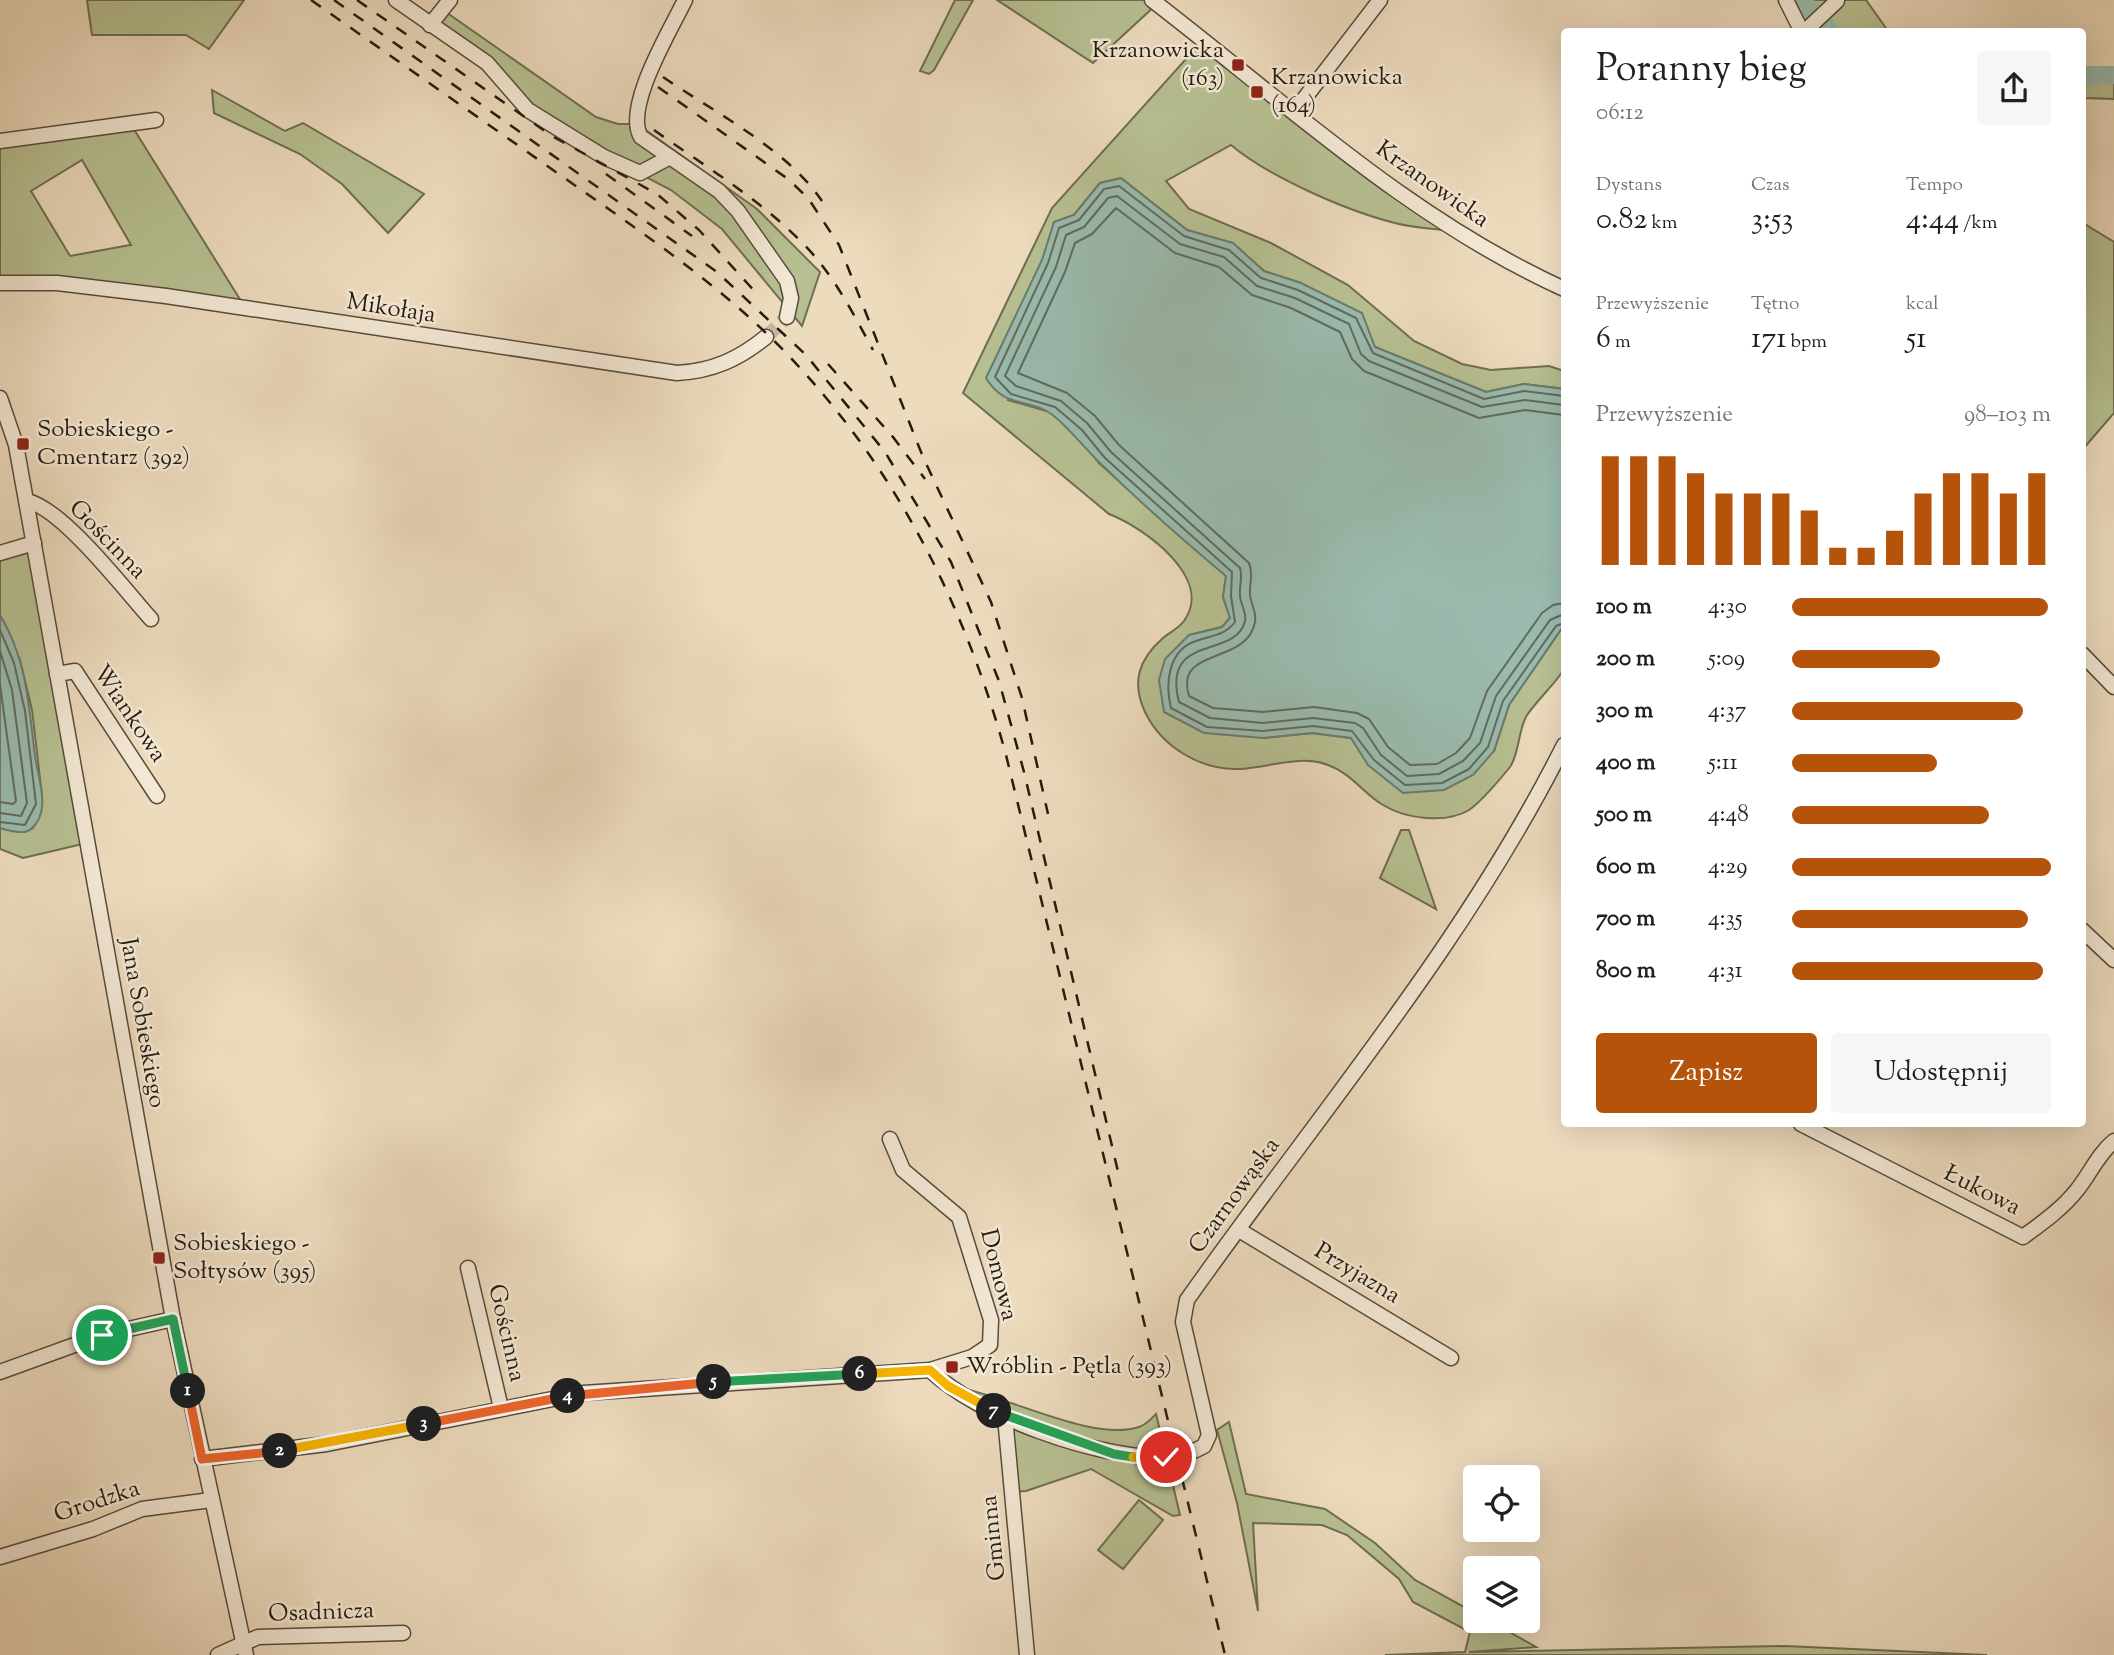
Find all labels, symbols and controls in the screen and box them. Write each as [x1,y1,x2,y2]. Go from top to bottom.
place label: Krzanowicka (163) [1092,34,1224,96]
text: Poranny bieg [1596,44,1807,98]
button: share [1977,51,2051,125]
marker: Krzanowicka (163) [1230,57,1246,73]
place label: Krzanowicka (164) [1271,61,1403,123]
marker: Krzanowicka (164) [1249,84,1265,100]
text: 06:12 [1596,97,1644,130]
street label: Krzanowicka [1368,133,1496,237]
text: Dystans [1596,172,1662,199]
text: Czas [1751,172,1789,199]
text: Tempo [1906,172,1963,199]
text: 0.82 [1596,199,1647,242]
text: 3:53 [1751,199,1793,242]
text: 4:44 [1906,199,1959,242]
text: km [1647,210,1678,237]
text: /km [1959,210,1998,237]
street label: Mikołaja [344,285,438,333]
text: Przewyższenie [1596,291,1709,318]
text: Tętno [1751,291,1799,318]
text: kcal [1906,291,1939,318]
text: 6 [1596,318,1611,361]
text: 171 [1751,318,1786,361]
text: 51 [1906,318,1926,361]
text: m [1611,329,1631,356]
text: bpm [1786,329,1827,356]
text: Przewyższenie [1596,399,1733,432]
text: 98–103 m [1964,399,2051,432]
place label: Sobieskiego - Cmentarz (392) [37,413,190,475]
marker: Sobieskiego - Cmentarz (392) [15,436,31,452]
street label: Gościnna [60,492,154,588]
text: 100 m [1596,591,1652,624]
text: 4:30 [1708,591,1747,624]
text: 200 m [1596,643,1655,676]
text: 5:09 [1708,643,1745,676]
street label: Wiankowa [84,658,174,770]
text: 300 m [1596,695,1653,728]
text: 4:37 [1708,695,1746,728]
text: 400 m [1596,747,1656,780]
text: 5:11 [1708,747,1738,780]
text: 500 m [1596,799,1652,832]
text: 4:48 [1708,799,1749,832]
text: 600 m [1596,851,1656,884]
text: 4:29 [1708,851,1748,884]
text: 700 m [1596,903,1655,936]
text: 4:35 [1708,903,1743,936]
street label: Jana Sobieskiego [110,934,174,1110]
text: 800 m [1596,955,1656,988]
text: 4:31 [1708,955,1743,988]
button: Zapisz [1596,1033,1817,1113]
button: Udostępnij [1831,1033,2051,1113]
street label: Czarnowąska [1181,1131,1289,1261]
street label: Łukowa [1938,1157,2026,1225]
street label: Domowa [970,1226,1026,1324]
place label: Sobieskiego - Sołtysów (395) [173,1227,316,1289]
street label: Przyjazna [1307,1235,1407,1313]
marker: Sobieskiego - Sołtysów (395) [151,1250,167,1266]
street label: Gościnna [478,1281,534,1385]
pin [72,1305,132,1365]
icon: arrive [83,1316,121,1354]
place label: Wróblin - Pętla (393) [966,1350,1172,1384]
pin: 6 [842,1356,878,1392]
marker: Wróblin - Pętla (393) [944,1359,960,1375]
text: 6 [855,1360,864,1387]
pin: 5 [696,1364,732,1400]
text: 5 [710,1368,717,1395]
pin: 1 [170,1374,206,1408]
text: 1 [184,1377,191,1404]
pin: 4 [550,1378,586,1414]
text: 4 [563,1382,572,1409]
pin: 7 [976,1394,1012,1428]
text: 7 [989,1397,998,1424]
pin: 3 [406,1406,442,1442]
text: 3 [420,1410,427,1437]
pin [1136,1427,1196,1487]
pin: 2 [262,1434,298,1468]
text: 2 [275,1437,284,1464]
icon: check [1147,1438,1185,1476]
map controls [1463,1465,1540,1633]
button: locate [1463,1465,1540,1542]
street label: Grodzka [50,1472,144,1532]
street label: Gminna [973,1494,1015,1582]
button: layers [1463,1556,1540,1633]
street label: Osadnicza [267,1594,375,1632]

